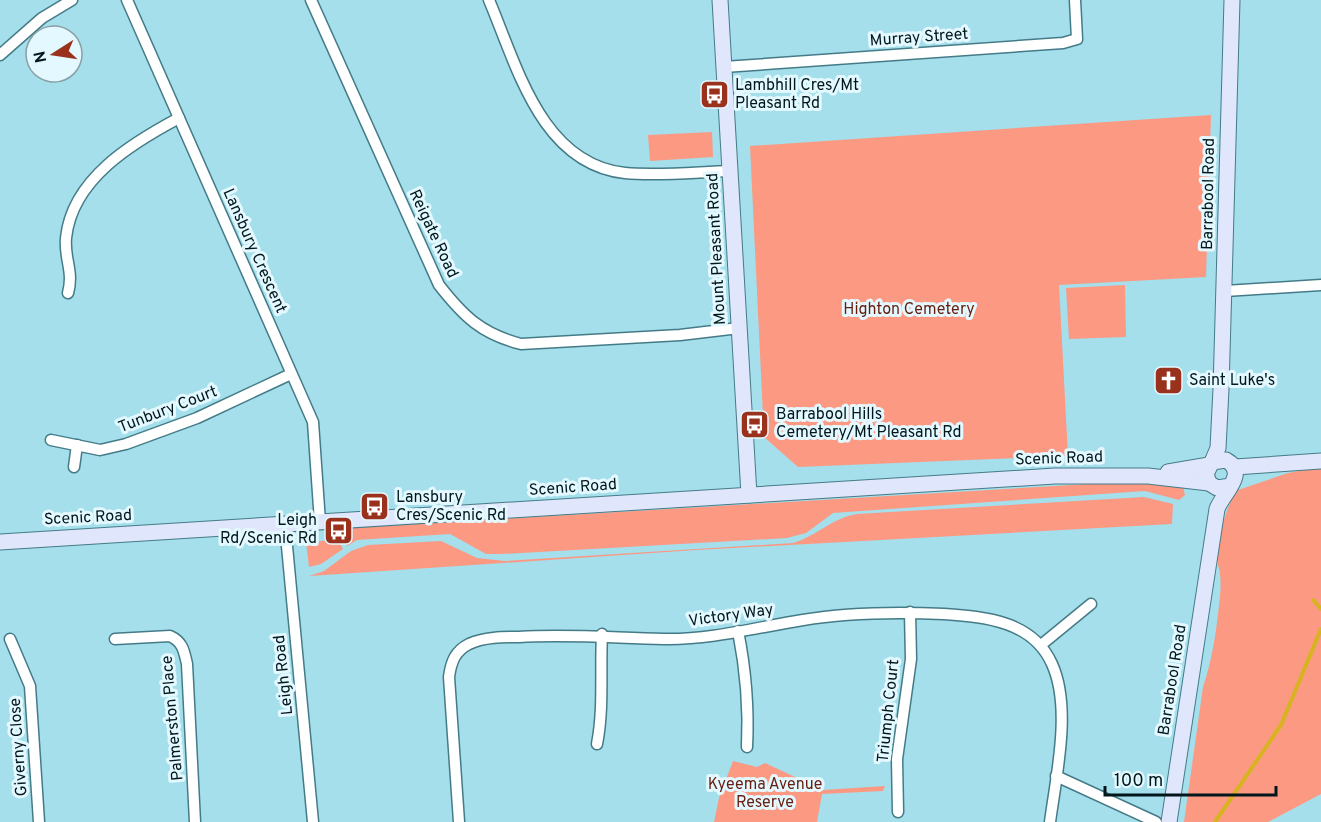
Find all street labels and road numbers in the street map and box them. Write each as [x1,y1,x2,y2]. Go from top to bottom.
street label: Murray Street [869,25,969,51]
street label: Barrabool Road [1198,138,1220,250]
street label: Mount Pleasant Road [703,172,731,326]
street label: Lansbury Crescent [218,186,290,316]
street label: Reigate Road [404,186,462,282]
street label: Tunbury Court [116,382,220,438]
street label: Scenic Road [1015,447,1103,471]
street label: Scenic Road [528,475,618,501]
street label: Scenic Road [43,506,133,530]
street label: Victory Way [687,600,775,632]
street label: Barrabool Road [1154,623,1192,737]
street label: Leigh Road [270,634,298,716]
street label: Palmerston Place [158,655,188,781]
street label: Triumph Court [874,658,904,764]
street label: Giverny Close [6,697,32,797]

